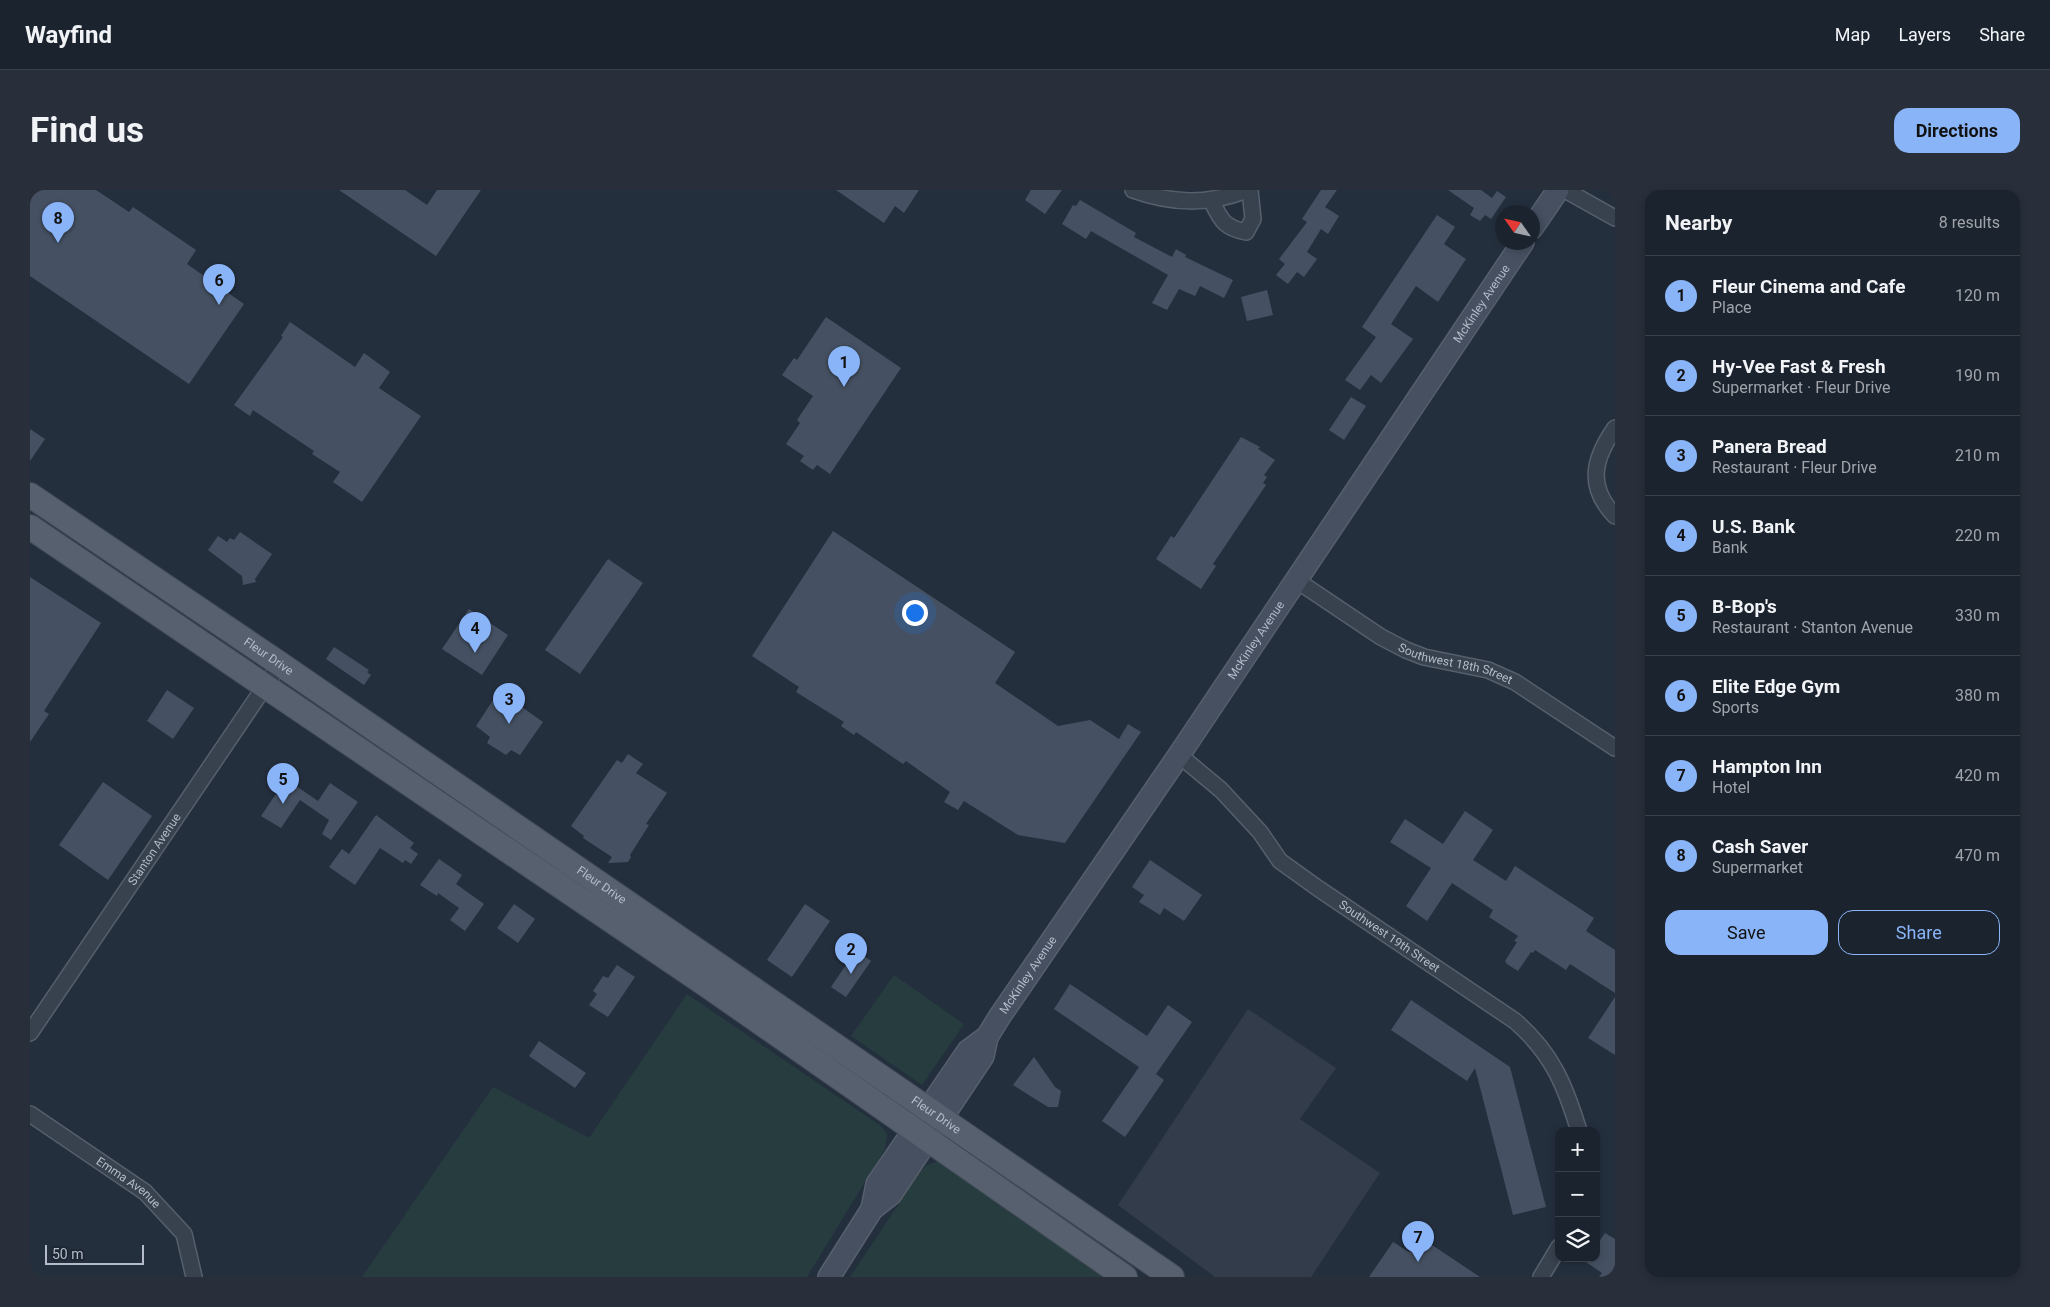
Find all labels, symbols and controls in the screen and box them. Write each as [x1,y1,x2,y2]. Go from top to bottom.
text: Wayfind [25,21,112,49]
text: Map [1835,24,1870,45]
text: Layers [1898,24,1951,45]
text: Share [1979,24,2025,45]
button: Directions [1894,108,2020,153]
text: Find us [30,110,144,151]
pin: 8 [42,202,74,243]
north arrow [1495,205,1540,250]
text: Nearby [1665,211,1732,235]
text: 8 results [1939,213,2000,232]
street label: McKinley Avenue [1450,262,1513,345]
pin: 6 [203,264,235,305]
text: Fleur Cinema and Cafe [1712,275,1905,298]
text: 1 [1676,286,1686,305]
text: 120 m [1955,286,2000,305]
text: Place [1712,298,1752,317]
pin: 1 [828,346,860,387]
text: Hy-Vee Fast & Fresh [1712,355,1886,378]
text: 2 [1676,366,1686,385]
text: 190 m [1955,366,2000,385]
text: Supermarket · Fleur Drive [1712,378,1891,397]
text: Panera Bread [1712,435,1827,458]
text: 3 [1676,446,1686,465]
text: 210 m [1955,446,2000,465]
text: Restaurant · Fleur Drive [1712,458,1877,477]
text: U.S. Bank [1712,515,1795,538]
text: 4 [1676,526,1686,545]
text: 220 m [1955,526,2000,545]
text: Bank [1712,538,1748,557]
text: B-Bop's [1712,595,1777,618]
street label: McKinley Avenue [1225,598,1287,682]
your location [902,600,928,626]
text: 5 [1676,606,1686,625]
text: 330 m [1955,606,2000,625]
pin: 4 [459,612,491,653]
text: Restaurant · Stanton Avenue [1712,618,1913,637]
street label: Fleur Drive [241,635,296,678]
street label: Southwest 18th Street [1396,640,1515,687]
text: Elite Edge Gym [1712,675,1840,698]
pin: 3 [493,683,525,724]
text: 6 [1676,686,1686,705]
text: 380 m [1955,686,2000,705]
text: Sports [1712,698,1759,717]
text: Hampton Inn [1712,755,1822,778]
pin: 5 [267,763,299,804]
text: 7 [1676,766,1686,785]
text: 420 m [1955,766,2000,785]
text: Hotel [1712,778,1750,797]
street label: Stanton Avenue [125,811,184,888]
text: Cash Saver [1712,835,1808,858]
text: 8 [1676,846,1686,865]
text: 470 m [1955,846,2000,865]
text: Supermarket [1712,858,1803,877]
street label: Fleur Drive [574,863,629,907]
street label: Southwest 19th Street [1336,897,1442,975]
button: Save [1665,910,1828,955]
button: Share [1838,910,2000,955]
pin: 2 [835,933,867,974]
street label: McKinley Avenue [997,933,1060,1016]
street label: Fleur Drive [909,1093,964,1137]
map controls [1555,1127,1600,1262]
button: + [1555,1127,1600,1172]
street label: Emma Avenue [94,1154,163,1211]
button: − [1555,1172,1600,1217]
button: layers [1555,1217,1600,1262]
pin: 7 [1402,1221,1434,1262]
scale bar [45,1242,144,1265]
text: 50 m [52,1246,84,1262]

